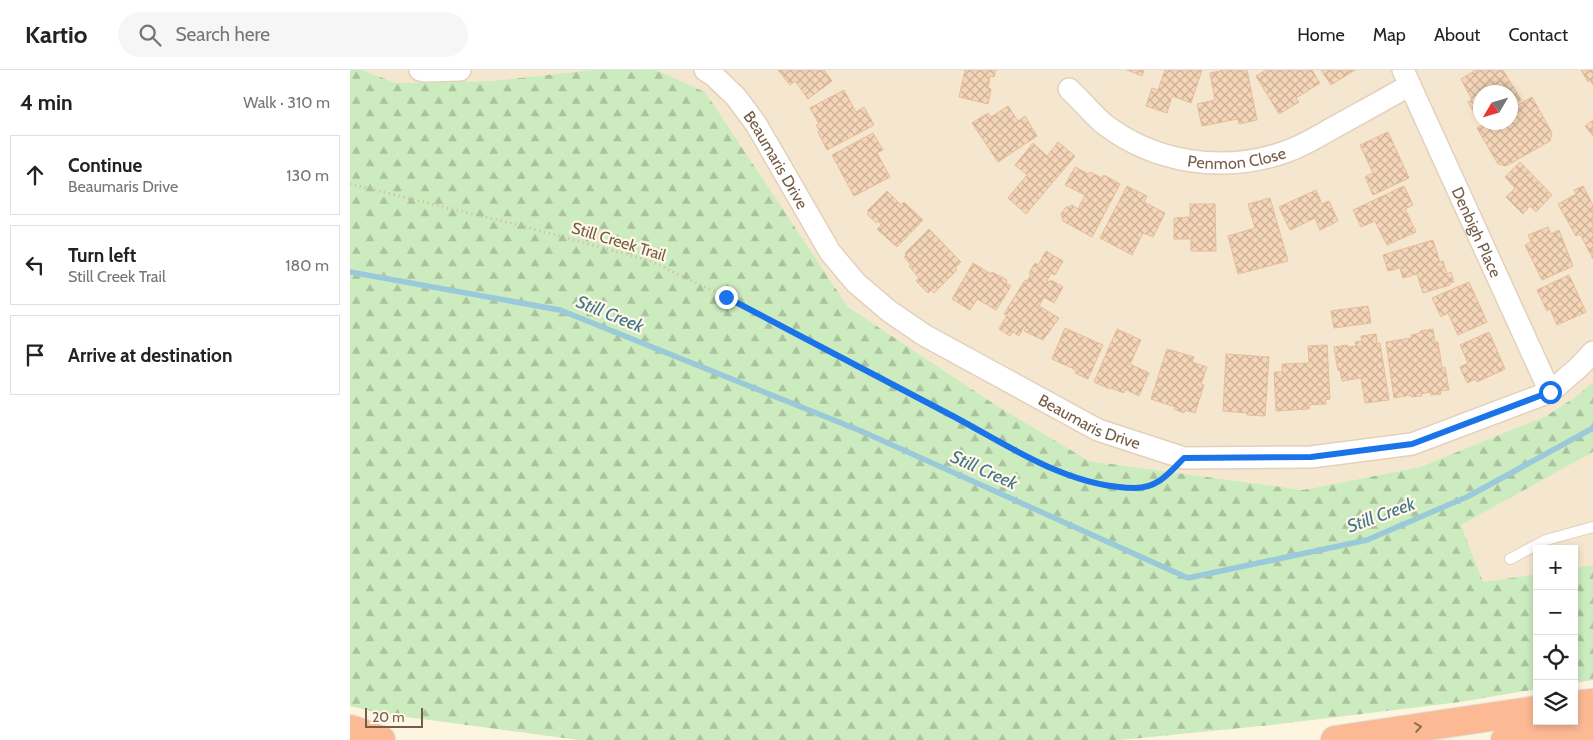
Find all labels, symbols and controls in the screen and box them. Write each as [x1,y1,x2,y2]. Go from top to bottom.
search box [118,12,468,57]
text: Kartio [25,20,88,49]
icon: search [136,21,164,49]
text: Search here [176,23,270,46]
text: Home [1297,24,1345,46]
text: Map [1373,24,1406,46]
text: About [1434,24,1480,46]
text: Contact [1508,24,1568,46]
north arrow [1473,85,1518,130]
text: 4 min [20,90,73,115]
text: Walk · 310 m [243,93,330,112]
street label: Beaumaris Drive [740,107,812,212]
street label: Penmon Close [1186,143,1288,173]
text: Continue [68,154,142,177]
icon: ahead [21,161,49,189]
text: 130 m [286,166,329,185]
text: Beaumaris Drive [68,177,178,196]
street label: Denbigh Place [1448,184,1505,280]
street label: Still Creek Trail [569,218,669,265]
text: Turn left [68,244,136,267]
icon: left [21,251,49,279]
text: 180 m [285,256,329,275]
text: Still Creek Trail [68,267,166,286]
route end [715,286,738,309]
water label: Still Creek [573,291,648,338]
icon: arrive [21,341,49,369]
text: Arrive at destination [68,344,232,367]
route start [1539,381,1562,404]
street label: Beaumaris Drive [1035,390,1143,453]
water label: Still Creek [947,446,1022,495]
water label: Still Creek [1344,492,1419,537]
map controls [1533,545,1578,725]
button: + [1533,545,1578,590]
button: − [1533,590,1578,635]
button: locate [1533,635,1578,680]
button: layers [1533,680,1578,725]
scale bar [365,705,422,728]
text: 20 m [372,708,405,726]
one-way arrow [1414,723,1422,733]

